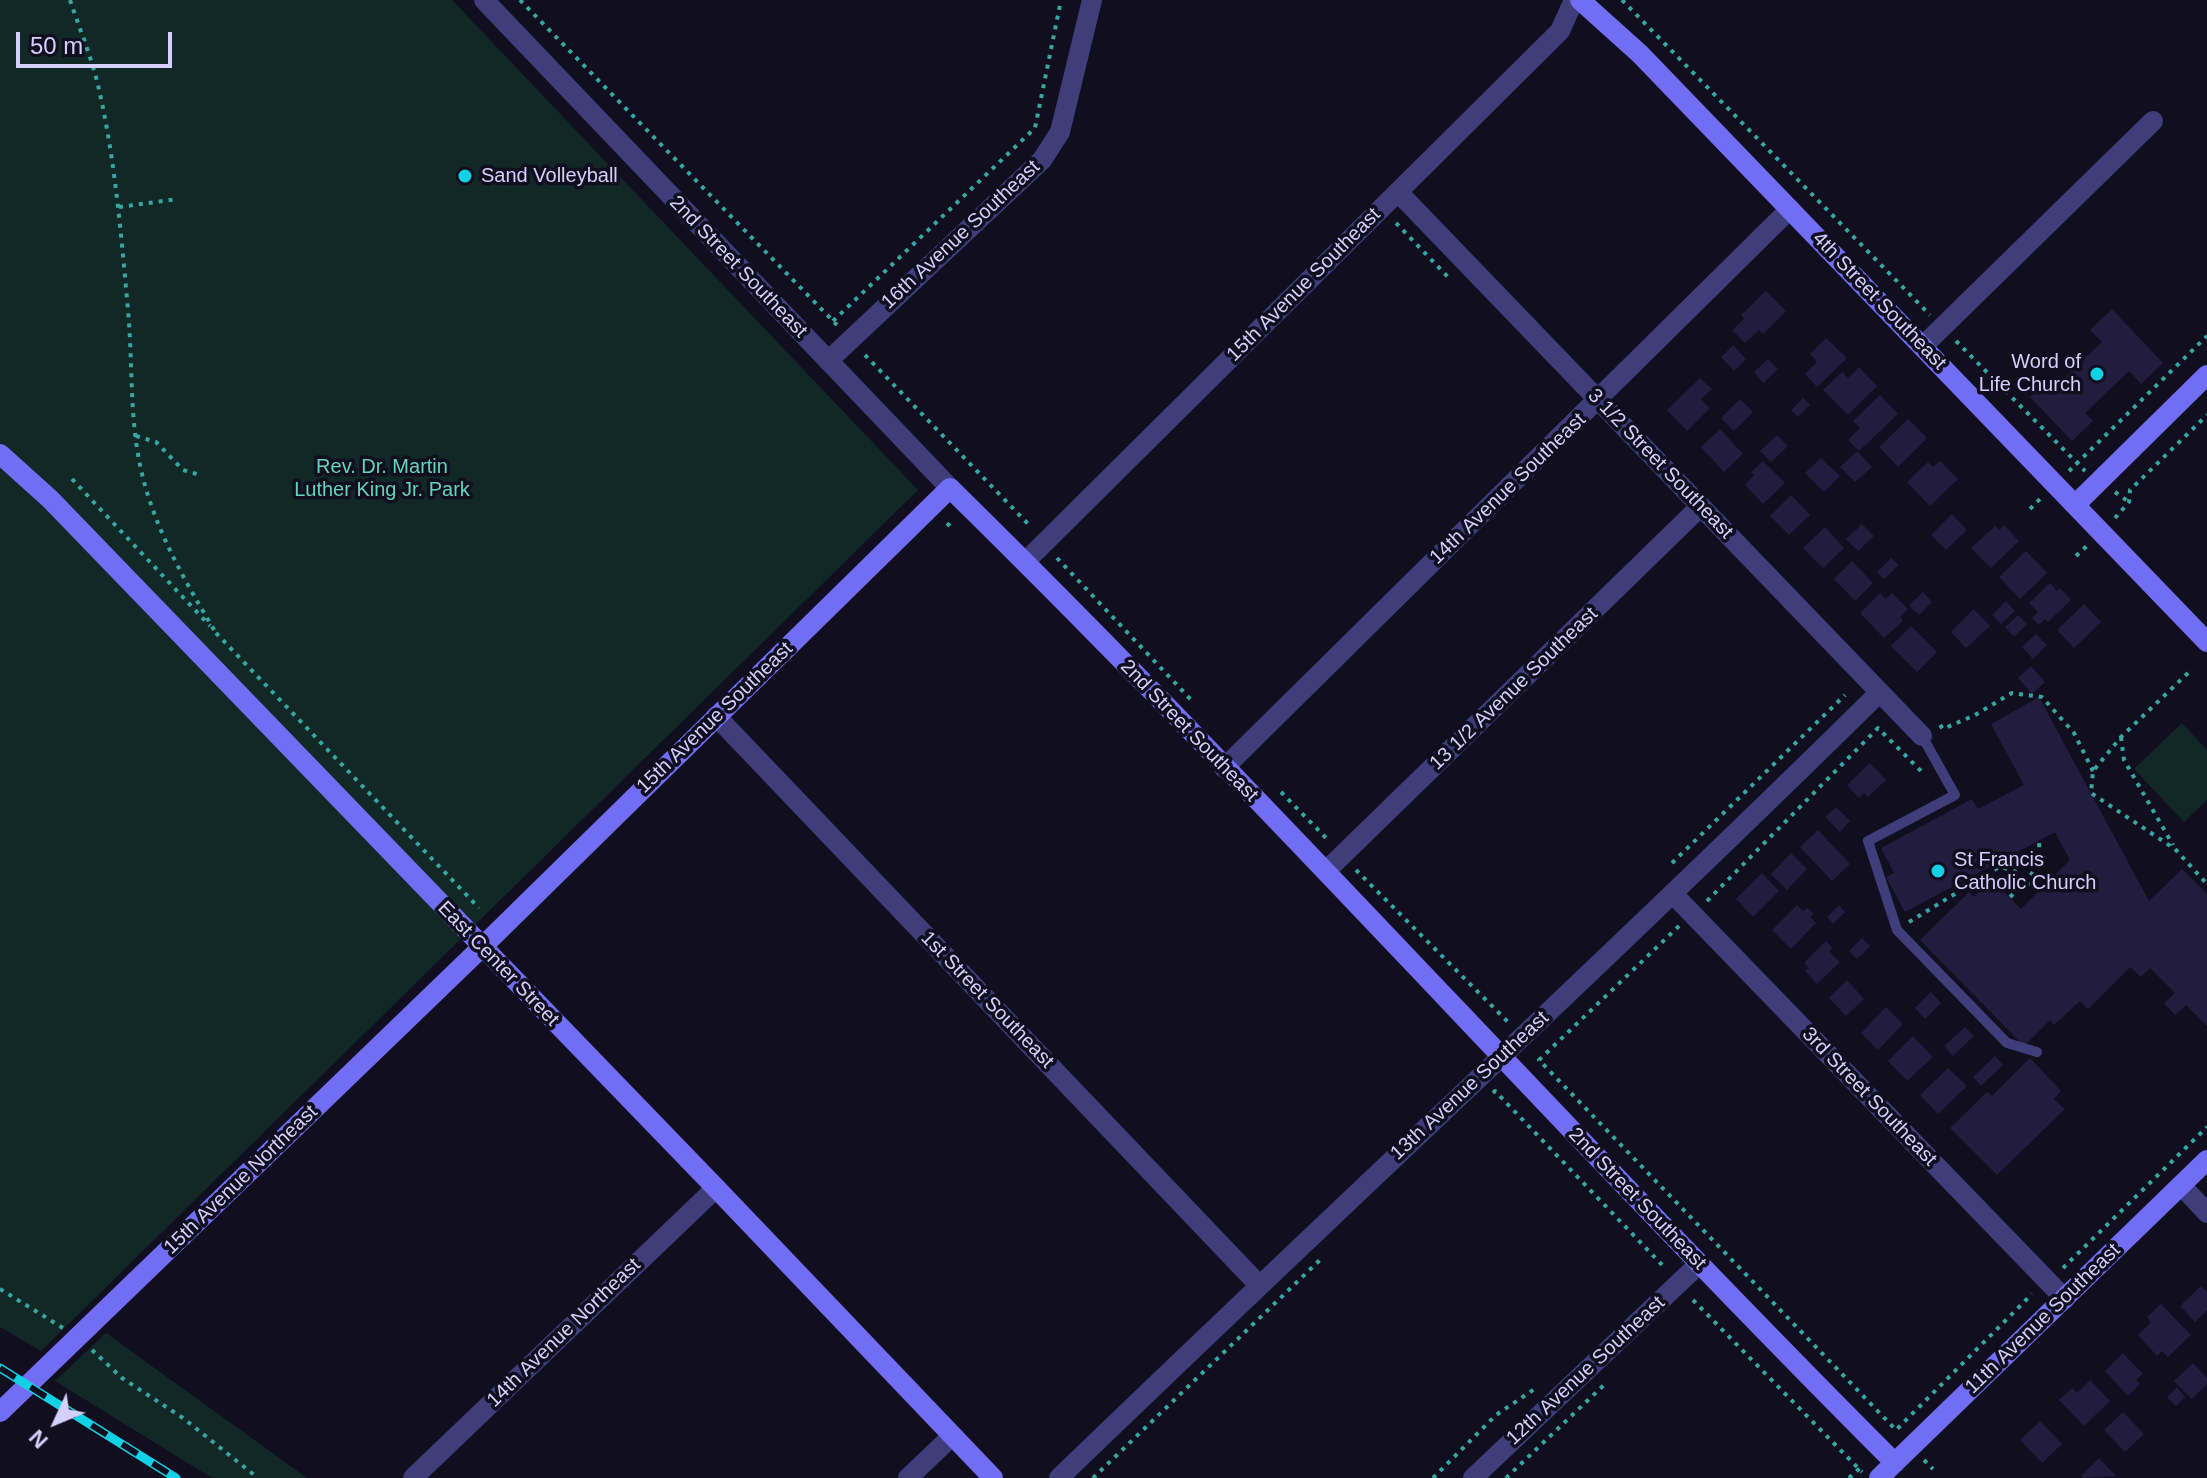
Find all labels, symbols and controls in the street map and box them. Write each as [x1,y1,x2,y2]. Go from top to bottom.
scale bar [20,16,176,66]
text: 50 m [30,32,83,59]
street label: 16th Avenue Southeast [877,155,1045,315]
place label: Sand Volleyball [481,164,618,188]
marker: Sand Volleyball [456,167,474,185]
street label: 2nd Street Southeast [664,191,812,343]
street label: 15th Avenue Southeast [1222,203,1386,367]
street label: 4th Street Southeast [1807,227,1951,375]
place label: Word of Life Church [1979,350,2081,397]
marker: Word of Life Church [2088,365,2106,383]
street label: 3 1/2 Street Southeast [1582,384,1738,544]
street label: 14th Avenue Southeast [1425,408,1591,570]
park label: Rev. Dr. Martin Luther King Jr. Park [294,455,470,502]
street label: 13 1/2 Avenue Southeast [1425,602,1603,776]
street label: 15th Avenue Southeast [632,637,798,799]
street label: 2nd Street Southeast [1115,655,1263,807]
place label: St Francis Catholic Church [1954,848,2096,895]
marker: St Francis Catholic Church [1929,862,1947,880]
street label: East Center Street [432,896,564,1032]
street label: 1st Street Southeast [915,926,1059,1074]
street label: 13th Avenue Southeast [1386,1006,1554,1166]
street label: 3rd Street Southeast [1797,1023,1941,1171]
street label: 15th Avenue Northeast [159,1100,323,1260]
street label: 2nd Street Southeast [1563,1123,1711,1275]
street label: 11th Avenue Southeast [1961,1239,2125,1399]
street label: 14th Avenue Northeast [482,1253,646,1413]
street label: 12th Avenue Southeast [1502,1291,1670,1451]
north arrow [16,1382,96,1462]
text: N [24,1425,53,1453]

